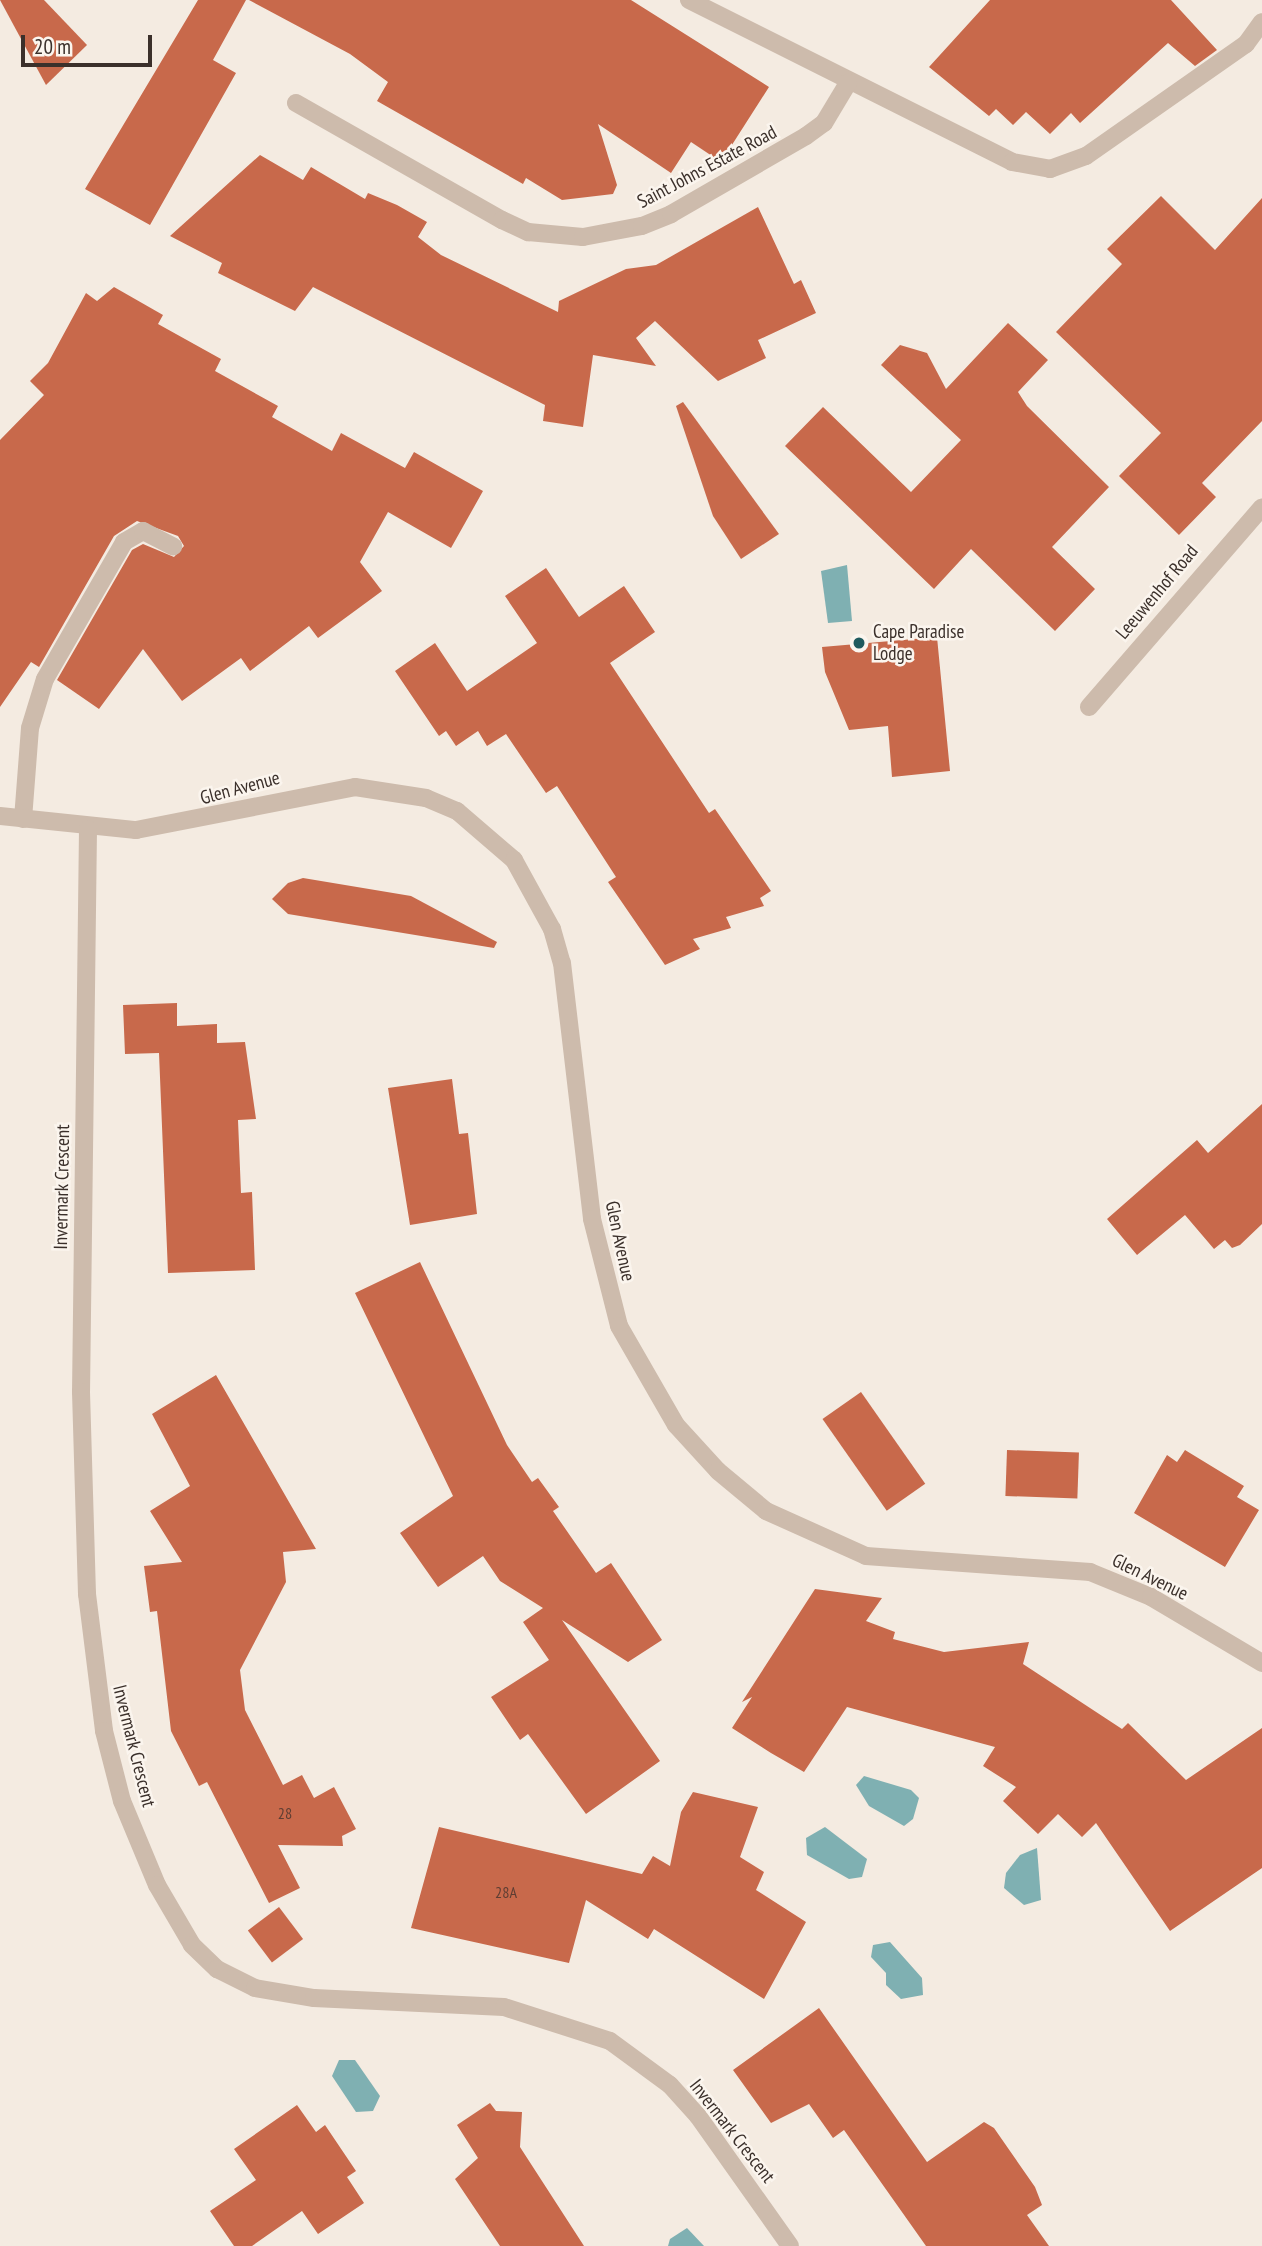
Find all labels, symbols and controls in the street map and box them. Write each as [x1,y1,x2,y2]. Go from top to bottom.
scale bar [24,21,156,65]
text: 20 m [34,33,71,60]
street label: Saint Johns Estate Road [634,121,780,213]
street label: Leeuwenhof Road [1111,540,1203,644]
place label: Cape Paradise Lodge [873,621,964,665]
marker: Cape Paradise Lodge [851,635,867,651]
street label: Glen Avenue [197,766,283,810]
street label: Invermark Crescent [50,1124,74,1250]
street label: Glen Avenue [600,1199,640,1283]
street label: Glen Avenue [1108,1549,1192,1605]
street label: Invermark Crescent [108,1682,160,1810]
house number: 28 [278,1803,292,1823]
house number: 28A [495,1882,517,1902]
street label: Invermark Crescent [684,2075,780,2187]

